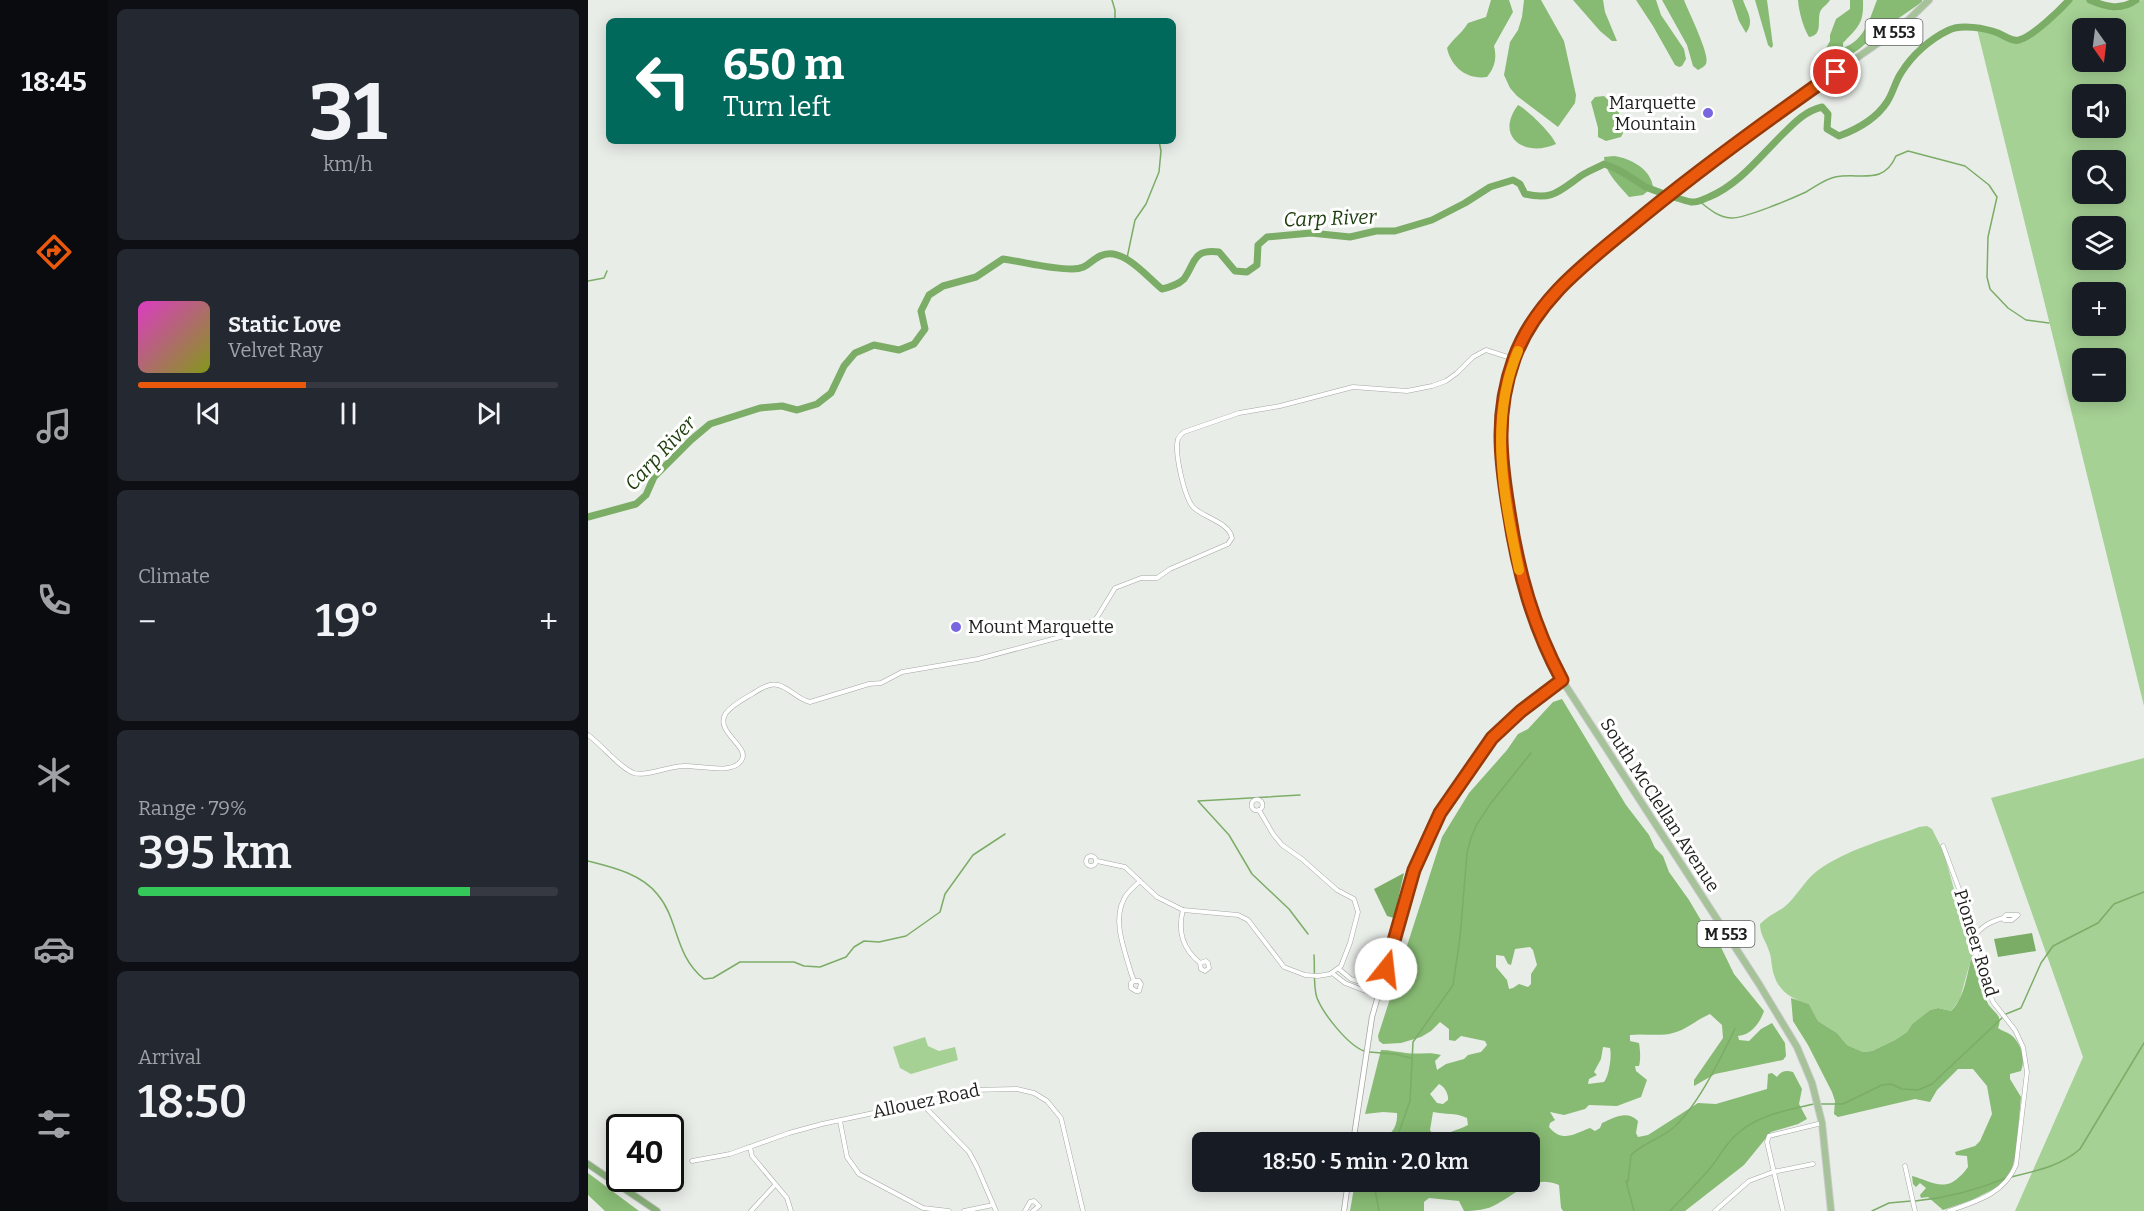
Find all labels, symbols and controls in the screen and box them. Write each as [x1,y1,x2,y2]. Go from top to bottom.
north arrow [2072,18,2126,72]
map controls [2072,18,2126,402]
road number: M 553 [1866,19,1922,45]
text: 650 m [723,40,844,90]
icon: left [624,42,702,120]
pin [1810,46,1861,97]
icon: arrive [1819,55,1852,88]
text: 18:45 [21,66,87,98]
text: 31 [309,66,387,160]
button: sound [2072,84,2126,138]
text: Turn left [723,91,831,123]
place label: Marquette Mountain [1609,92,1697,135]
marker: Marquette Mountain [1701,106,1715,120]
button: search [2072,150,2126,204]
text: km/h [323,152,373,176]
water label: Carp River [1283,204,1378,232]
button: layers [2072,216,2126,270]
icon: directions [33,231,75,273]
button: + [2072,282,2126,336]
text: Static Love [228,311,341,338]
text: Velvet Ray [228,338,323,362]
button: − [2072,348,2126,402]
icon: previous [192,397,225,430]
icon: pause [332,397,365,430]
icon: next [472,397,505,430]
icon: music [33,405,75,447]
water label: Carp River [620,410,701,495]
text: Climate [138,564,210,588]
icon: phone [33,579,75,621]
text: 19° [315,594,380,648]
text: − [138,602,156,642]
text: + [539,602,558,642]
place label: Mount Marquette [968,616,1114,638]
marker: Mount Marquette [949,620,963,634]
street label: South McClellan Avenue [1596,714,1724,896]
icon: climate [33,754,75,796]
text: Range · 79% [138,796,247,820]
text: 395 km [138,826,292,880]
street label: Pioneer Road [1949,887,2003,1000]
road number: M 553 [1698,921,1754,947]
icon: car [33,928,75,970]
position arrow [1354,937,1418,1001]
text: Arrival [138,1045,201,1069]
text: 18:50 [138,1075,247,1129]
street label: Allouez Road [870,1079,982,1123]
icon: filters [33,1103,75,1145]
speed limit sign: 40 [606,1114,684,1192]
text: 18:50 · 5 min · 2.0 km [1263,1148,1469,1175]

